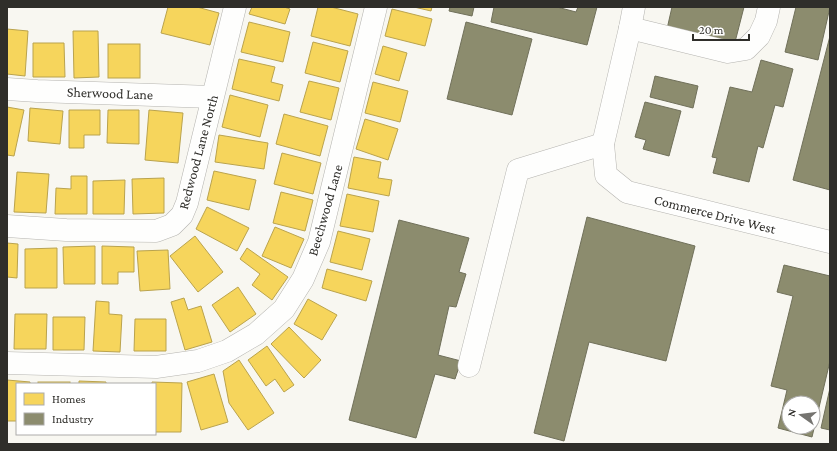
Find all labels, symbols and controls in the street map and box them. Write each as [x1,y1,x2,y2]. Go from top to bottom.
scale bar [693,16,749,42]
text: 20 m [699,23,724,37]
street label: Sherwood Lane [67,83,153,103]
street label: Redwood Lane North [175,92,221,211]
street label: Beechwood Lane [304,162,346,258]
street label: Commerce Drive West [653,191,778,237]
legend [16,383,156,435]
text: Homes [52,392,86,406]
north arrow [781,395,821,435]
text: N [785,407,798,418]
text: Industry [52,412,94,426]

